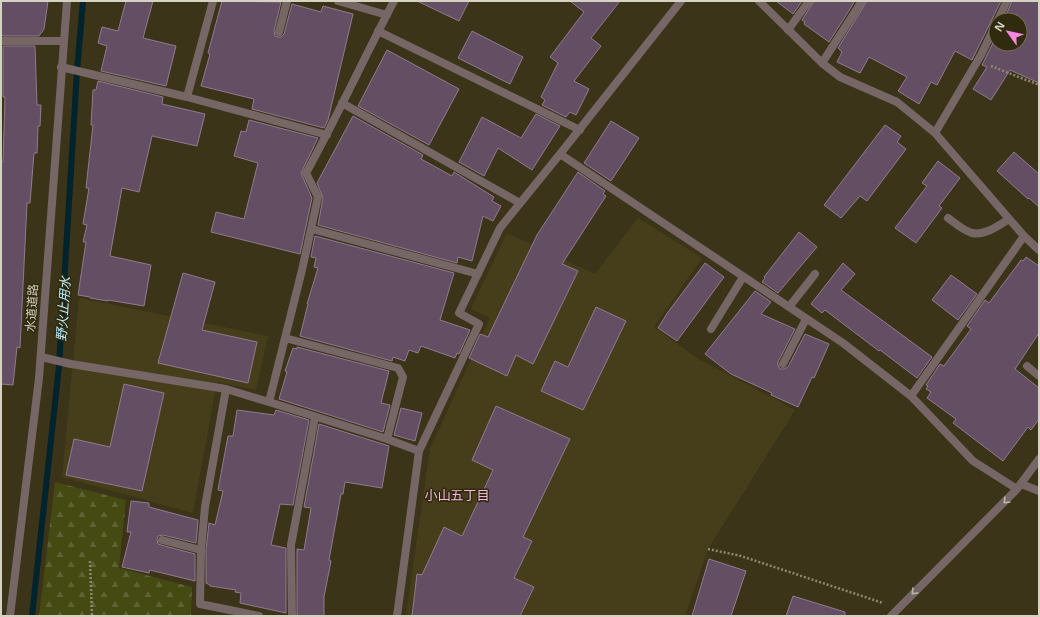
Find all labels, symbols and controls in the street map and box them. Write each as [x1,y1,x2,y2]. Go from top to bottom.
north arrow [988,12,1028,52]
text: N [990,18,1008,34]
water label: 野火止用水 [52,274,74,342]
street label: 水道道路 [21,283,42,333]
district label: 小山五丁目 [424,486,490,504]
one-way arrow [1003,496,1011,503]
one-way arrow [911,587,919,595]

